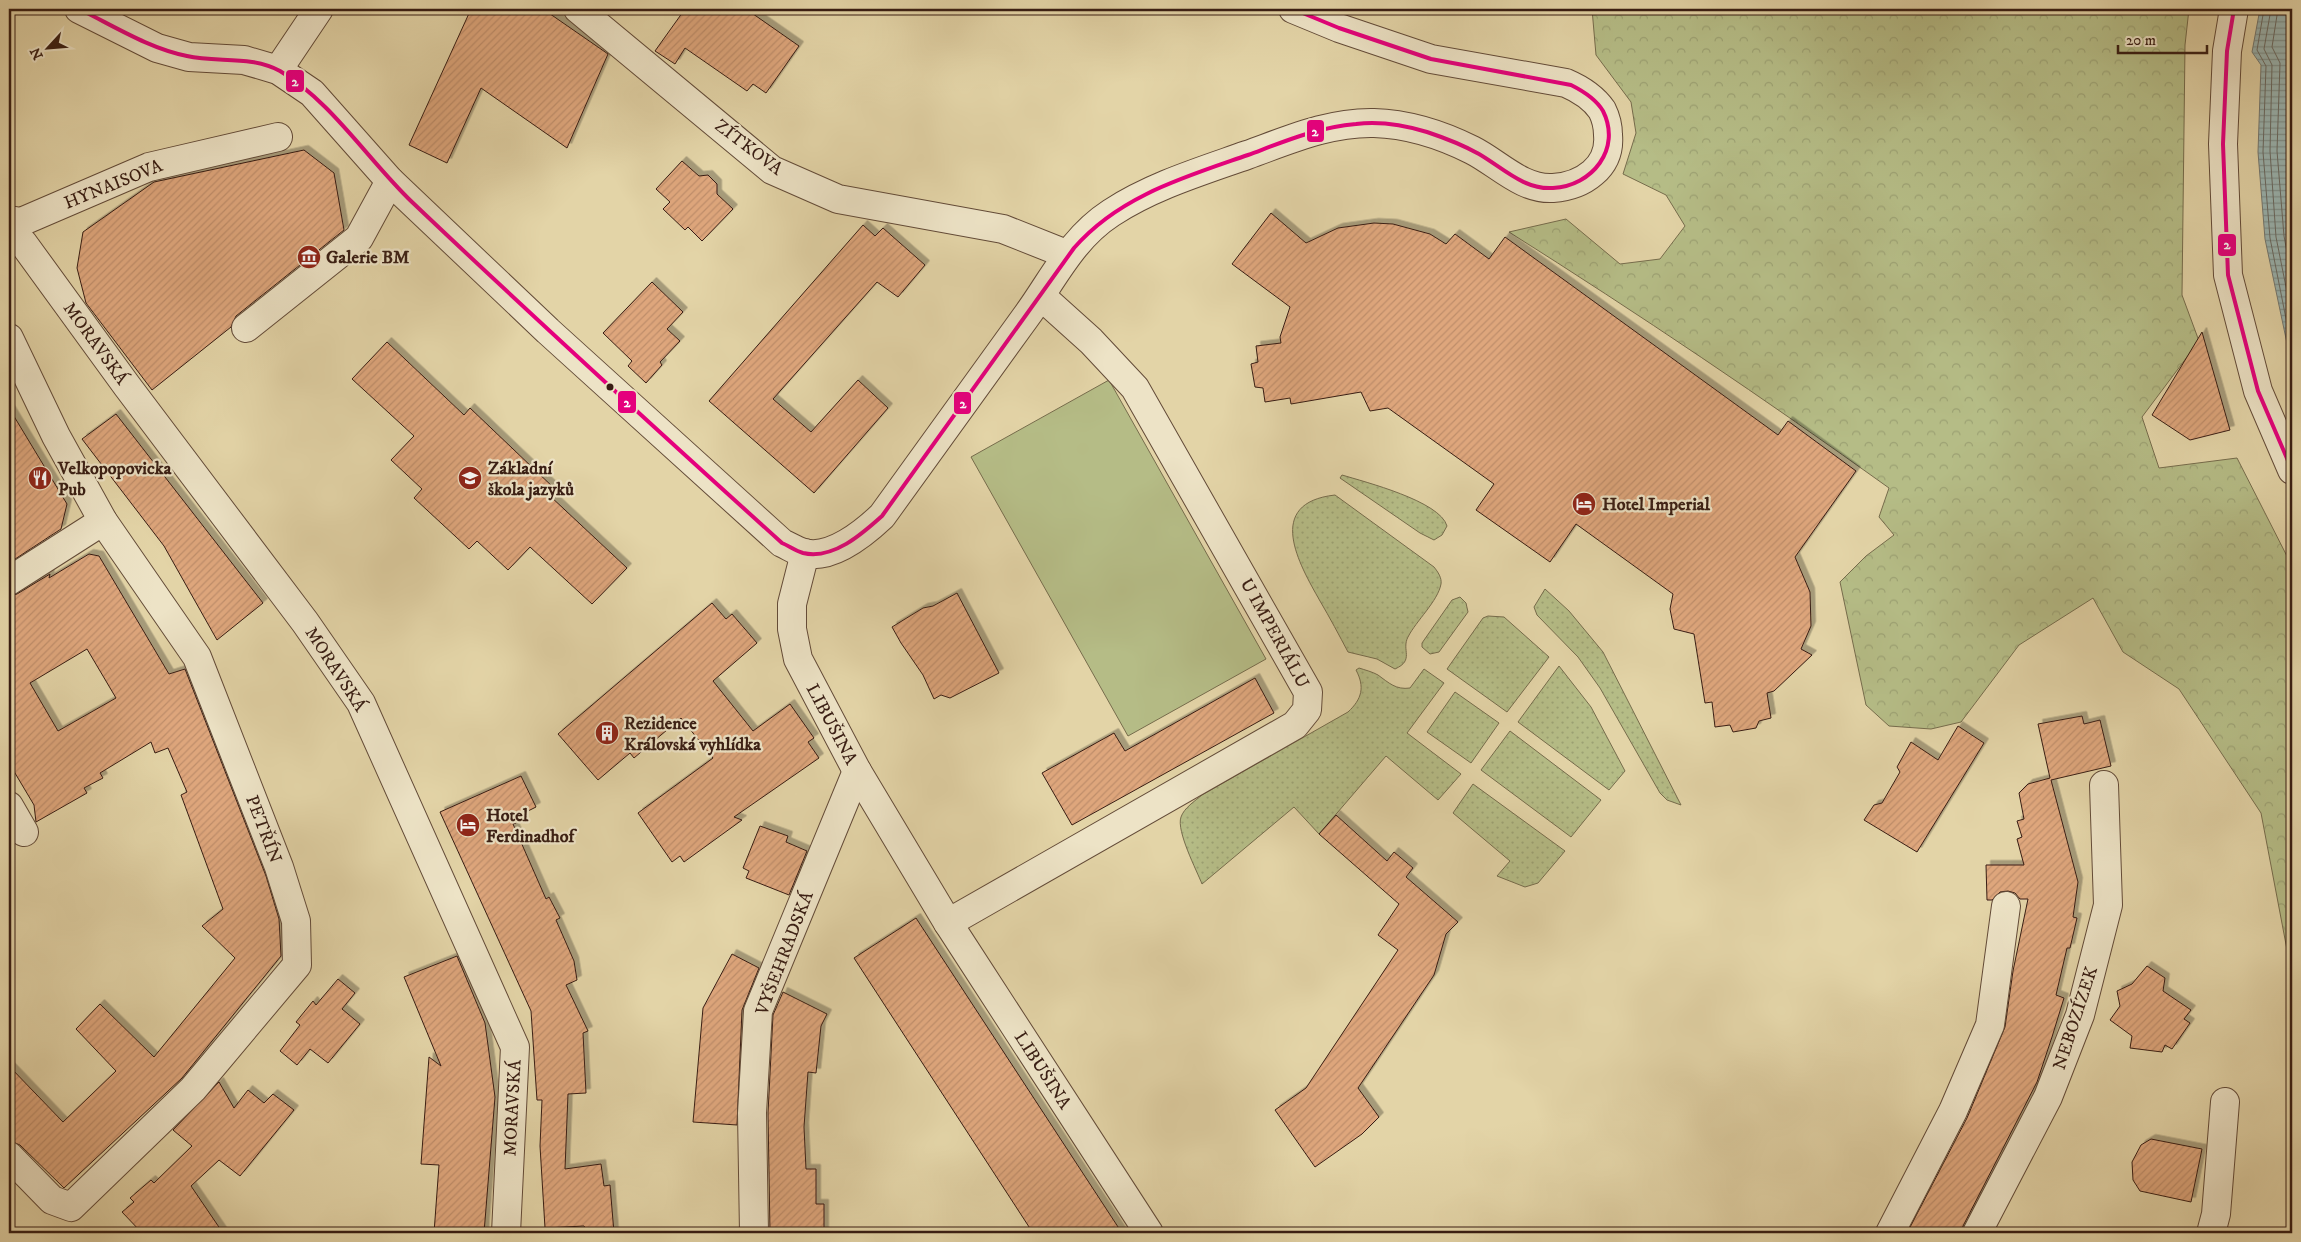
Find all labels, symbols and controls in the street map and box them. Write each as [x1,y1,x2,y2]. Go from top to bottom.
north arrow [22,22,72,72]
scale bar [2118,22,2207,54]
text: 20 m [2126,31,2156,50]
text: N [26,44,48,62]
line badge: 2 [285,69,305,93]
text: 2 [292,73,300,91]
street label: ZÍTKOVA [710,114,788,181]
line badge: 2 [1306,119,1325,143]
text: 2 [1312,123,1320,141]
street label: HYNAISOVA [61,155,166,215]
line badge: 2 [2217,233,2237,257]
text: 2 [2224,236,2232,254]
museum icon: Galerie BM [296,244,322,270]
place label: Galerie BM [326,247,410,269]
street label: MORAVSKÁ [58,297,134,390]
unlabelled marker [605,382,615,392]
line badge: 2 [617,390,637,414]
line badge: 2 [953,391,972,415]
text: 2 [624,394,632,412]
text: 2 [960,395,968,413]
place label: Velkopopovicka Pub [57,458,172,501]
place label: Základní škola jazyků [488,458,574,501]
restaurant icon: Velkopopovicka Pub [27,465,53,491]
school or university icon: Základní škola jazyků [457,465,483,491]
hotel icon: Hotel Imperial [1571,491,1597,517]
place label: Hotel Imperial [1602,494,1710,516]
street label: U IMPERIÁLU [1235,574,1314,692]
street label: MORAVSKÁ [300,622,372,717]
street label: LIBUŠINA [801,680,863,769]
place label: Rezidence Královská vyhlídka [624,713,761,756]
building icon: Rezidence Královská vyhlídka [594,720,620,746]
street label: PETŘÍN [240,792,287,867]
place label: Hotel Ferdinadhof [486,805,577,848]
hotel icon: Hotel Ferdinadhof [455,812,481,838]
street label: VYŠEHRADSKÁ [750,888,819,1019]
street label: NEBOZÍZEK [2048,963,2103,1073]
street label: LIBUŠINA [1009,1027,1077,1114]
street label: MORAVSKÁ [498,1059,527,1157]

